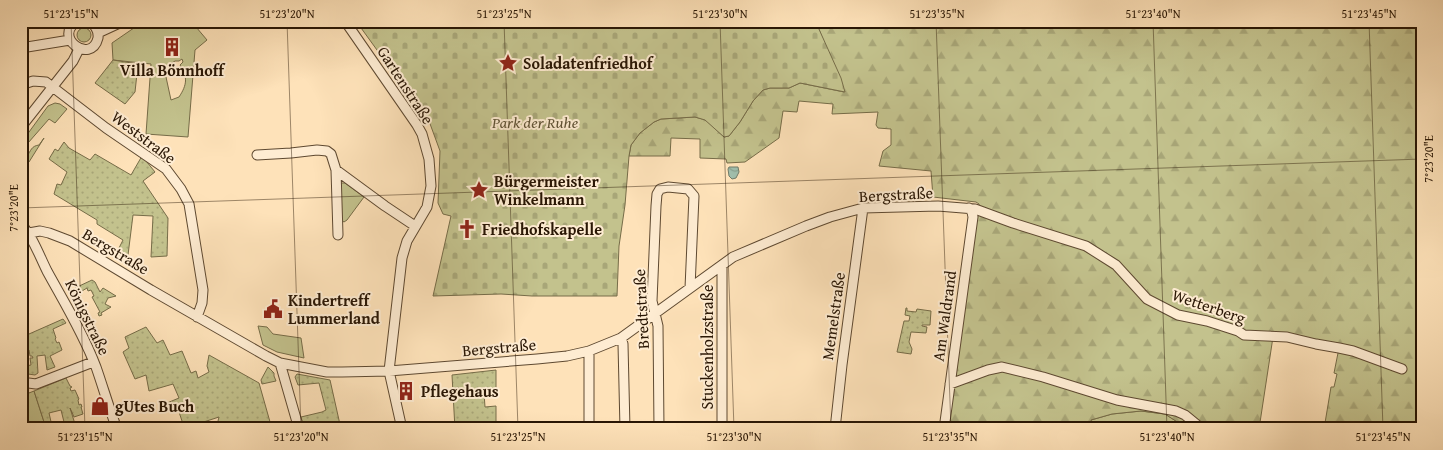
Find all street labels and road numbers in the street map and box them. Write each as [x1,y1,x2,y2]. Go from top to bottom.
street label: Gartenstraße [372,41,440,129]
street label: Weststraße [107,105,181,169]
street label: Bergstraße [858,180,934,208]
street label: Bergstraße [78,222,154,280]
street label: Bredtstraße [627,268,655,350]
street label: Am Waldrand [926,269,962,363]
street label: Memelstraße [815,270,851,362]
street label: Königstraße [59,275,117,359]
street label: Wetterberg [1169,282,1249,330]
street label: Stuckenholzstraße [695,285,719,409]
street label: Bergstraße [461,332,537,362]

